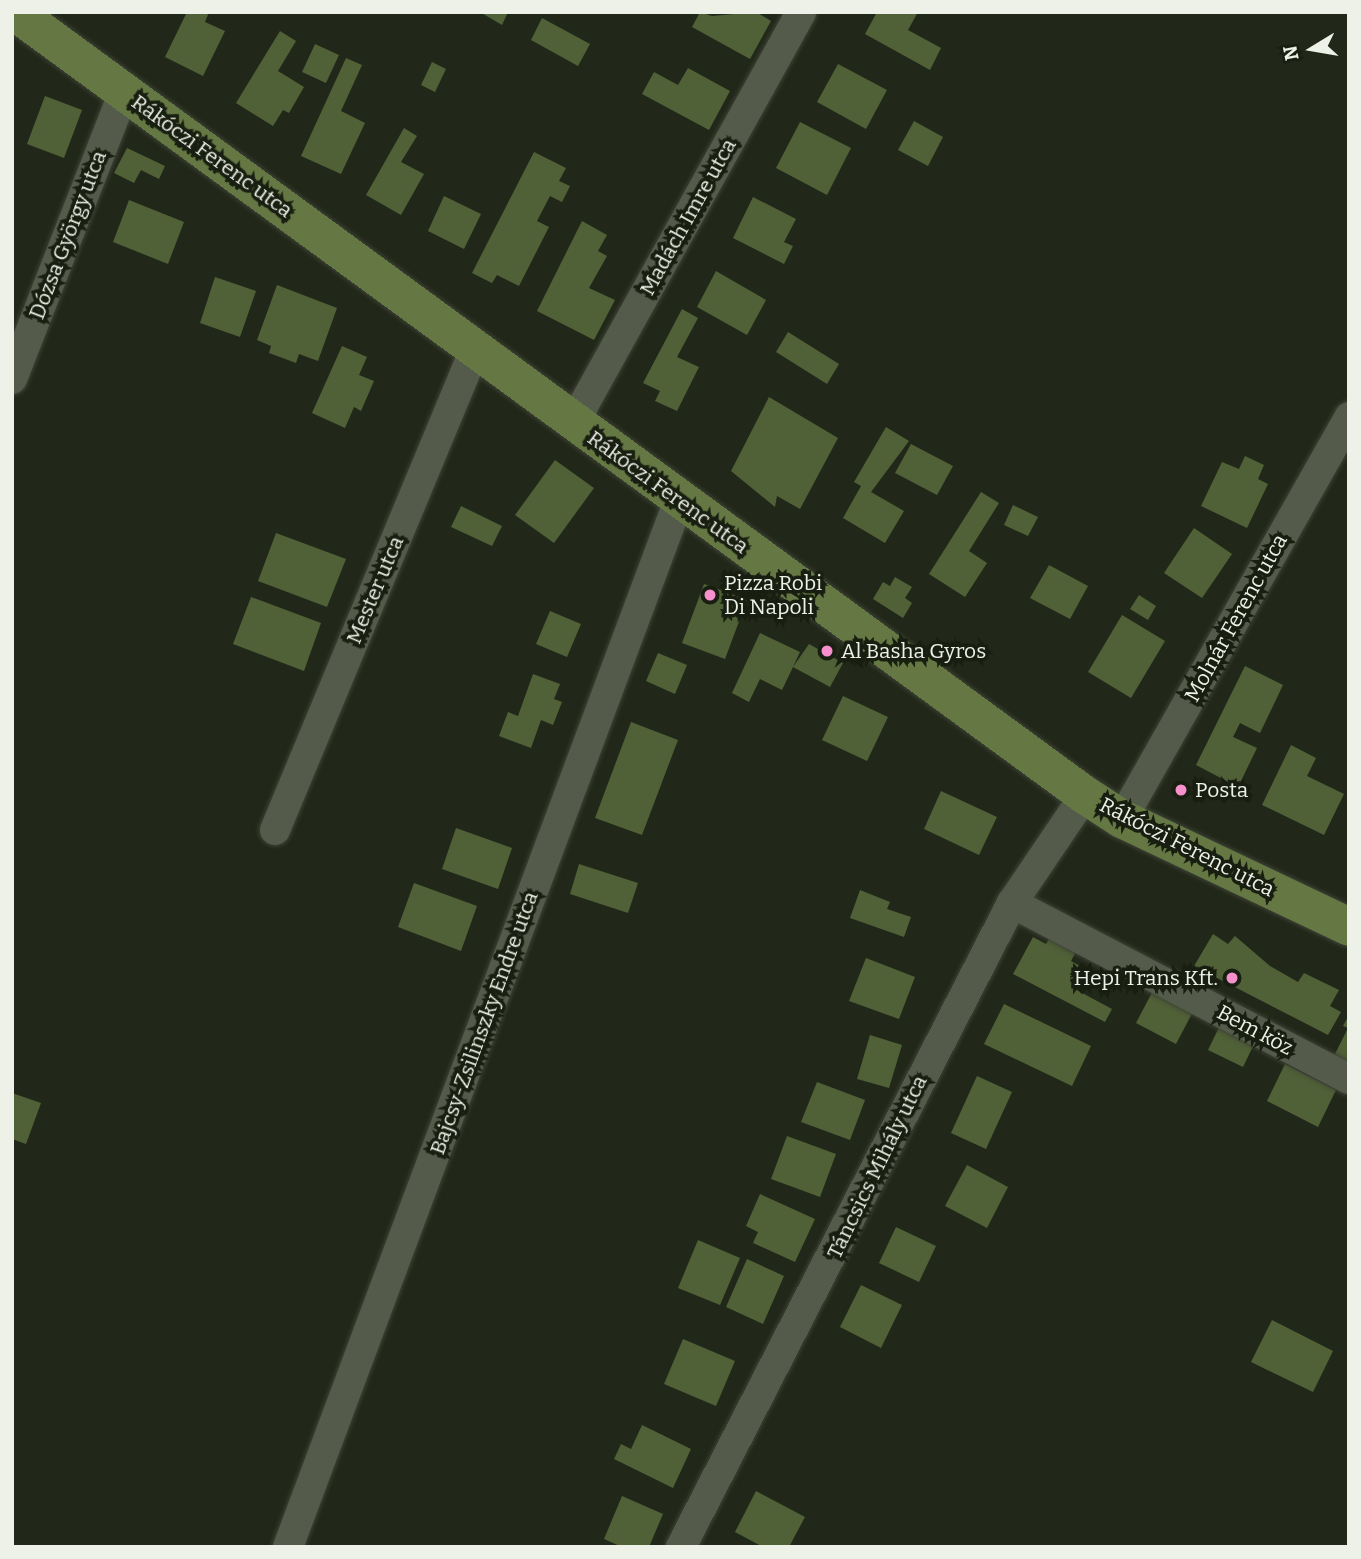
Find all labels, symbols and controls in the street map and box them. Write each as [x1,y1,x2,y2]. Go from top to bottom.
north arrow [1277,14,1347,84]
text: N [1278,44,1304,63]
street label: Rákóczi Ferenc utca [127,89,297,223]
street label: Madách Imre utca [634,134,742,300]
street label: Dózsa György utca [24,147,112,323]
street label: Rákóczi Ferenc utca [583,425,753,559]
street label: Molnár Ferenc utca [1179,530,1293,706]
street label: Mester utca [341,532,409,648]
place label: Pizza Robi Di Napoli [724,570,822,620]
marker: Pizza Robi Di Napoli [702,587,718,603]
place label: Al Basha Gyros [841,638,986,664]
marker: Al Basha Gyros [819,643,835,659]
place label: Posta [1195,777,1248,803]
marker: Posta [1173,782,1189,798]
street label: Rákóczi Ferenc utca [1095,792,1279,902]
street label: Bajcsy-Zsilinszky Endre utca [425,888,543,1158]
place label: Hepi Trans Kft. [1074,965,1218,991]
marker: Hepi Trans Kft. [1224,970,1240,986]
street label: Bem köz [1213,1000,1297,1060]
street label: Táncsics Mihály utca [822,1071,932,1263]

